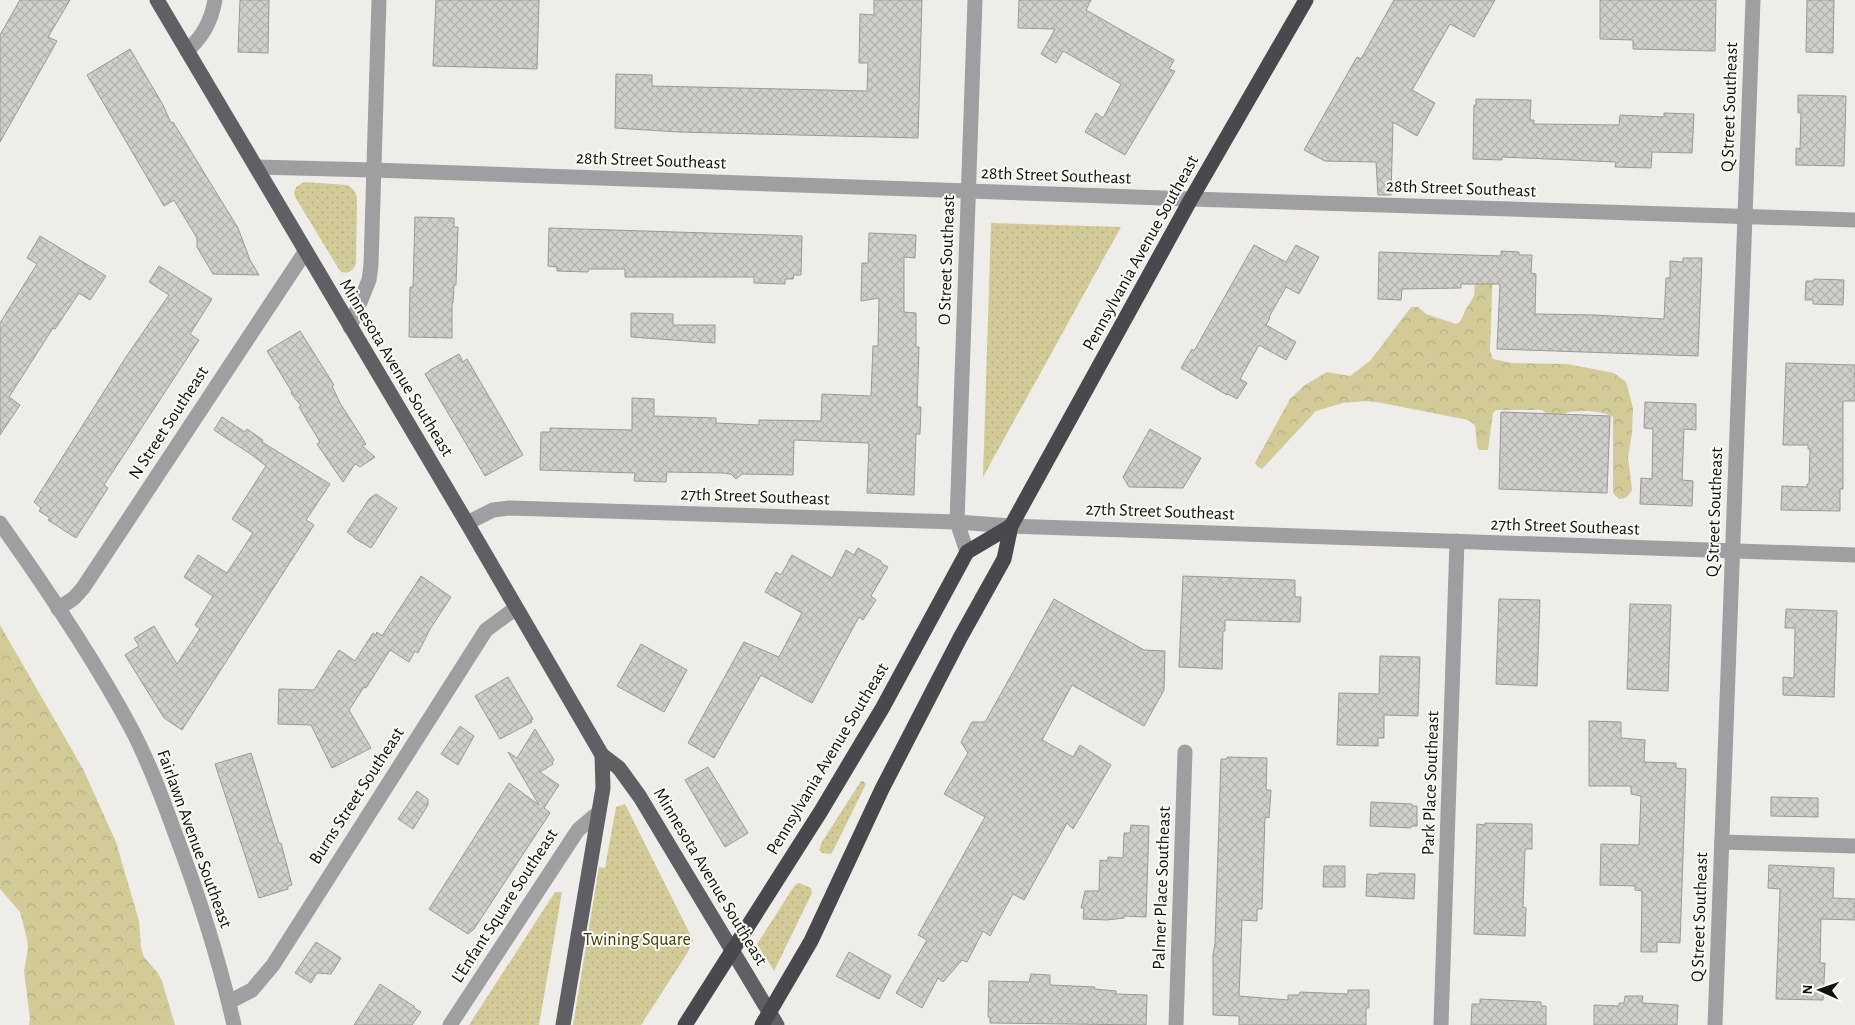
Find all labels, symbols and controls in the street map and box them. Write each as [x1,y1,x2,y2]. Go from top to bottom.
street label: Q Street Southeast [1719,41,1741,172]
street label: 28th Street Southeast [576,149,727,173]
street label: Pennsylvania Avenue Southeast [1080,152,1202,354]
street label: 28th Street Southeast [981,164,1132,188]
street label: 28th Street Southeast [1386,177,1537,201]
street label: O Street Southeast [936,194,958,325]
street label: Minnesota Avenue Southeast [336,276,456,460]
street label: N Street Southeast [126,363,212,483]
street label: Q Street Southeast [1704,446,1726,577]
street label: 27th Street Southeast [680,485,830,509]
street label: 27th Street Southeast [1085,500,1235,524]
street label: 27th Street Southeast [1490,515,1640,539]
street label: Pennsylvania Avenue Southeast [764,660,893,858]
street label: Park Place Southeast [1419,710,1443,856]
street label: Burns Street Southeast [306,724,408,868]
street label: Fairlawn Avenue Southeast [153,747,235,931]
street label: Minnesota Avenue Southeast [650,785,770,969]
street label: Palmer Place Southeast [1150,806,1174,970]
street label: L'Enfant Square Southeast [449,826,562,986]
street label: Q Street Southeast [1689,851,1711,982]
park label: Twining Square [583,931,691,949]
north arrow [1795,965,1845,1015]
text: N [1801,984,1815,995]

